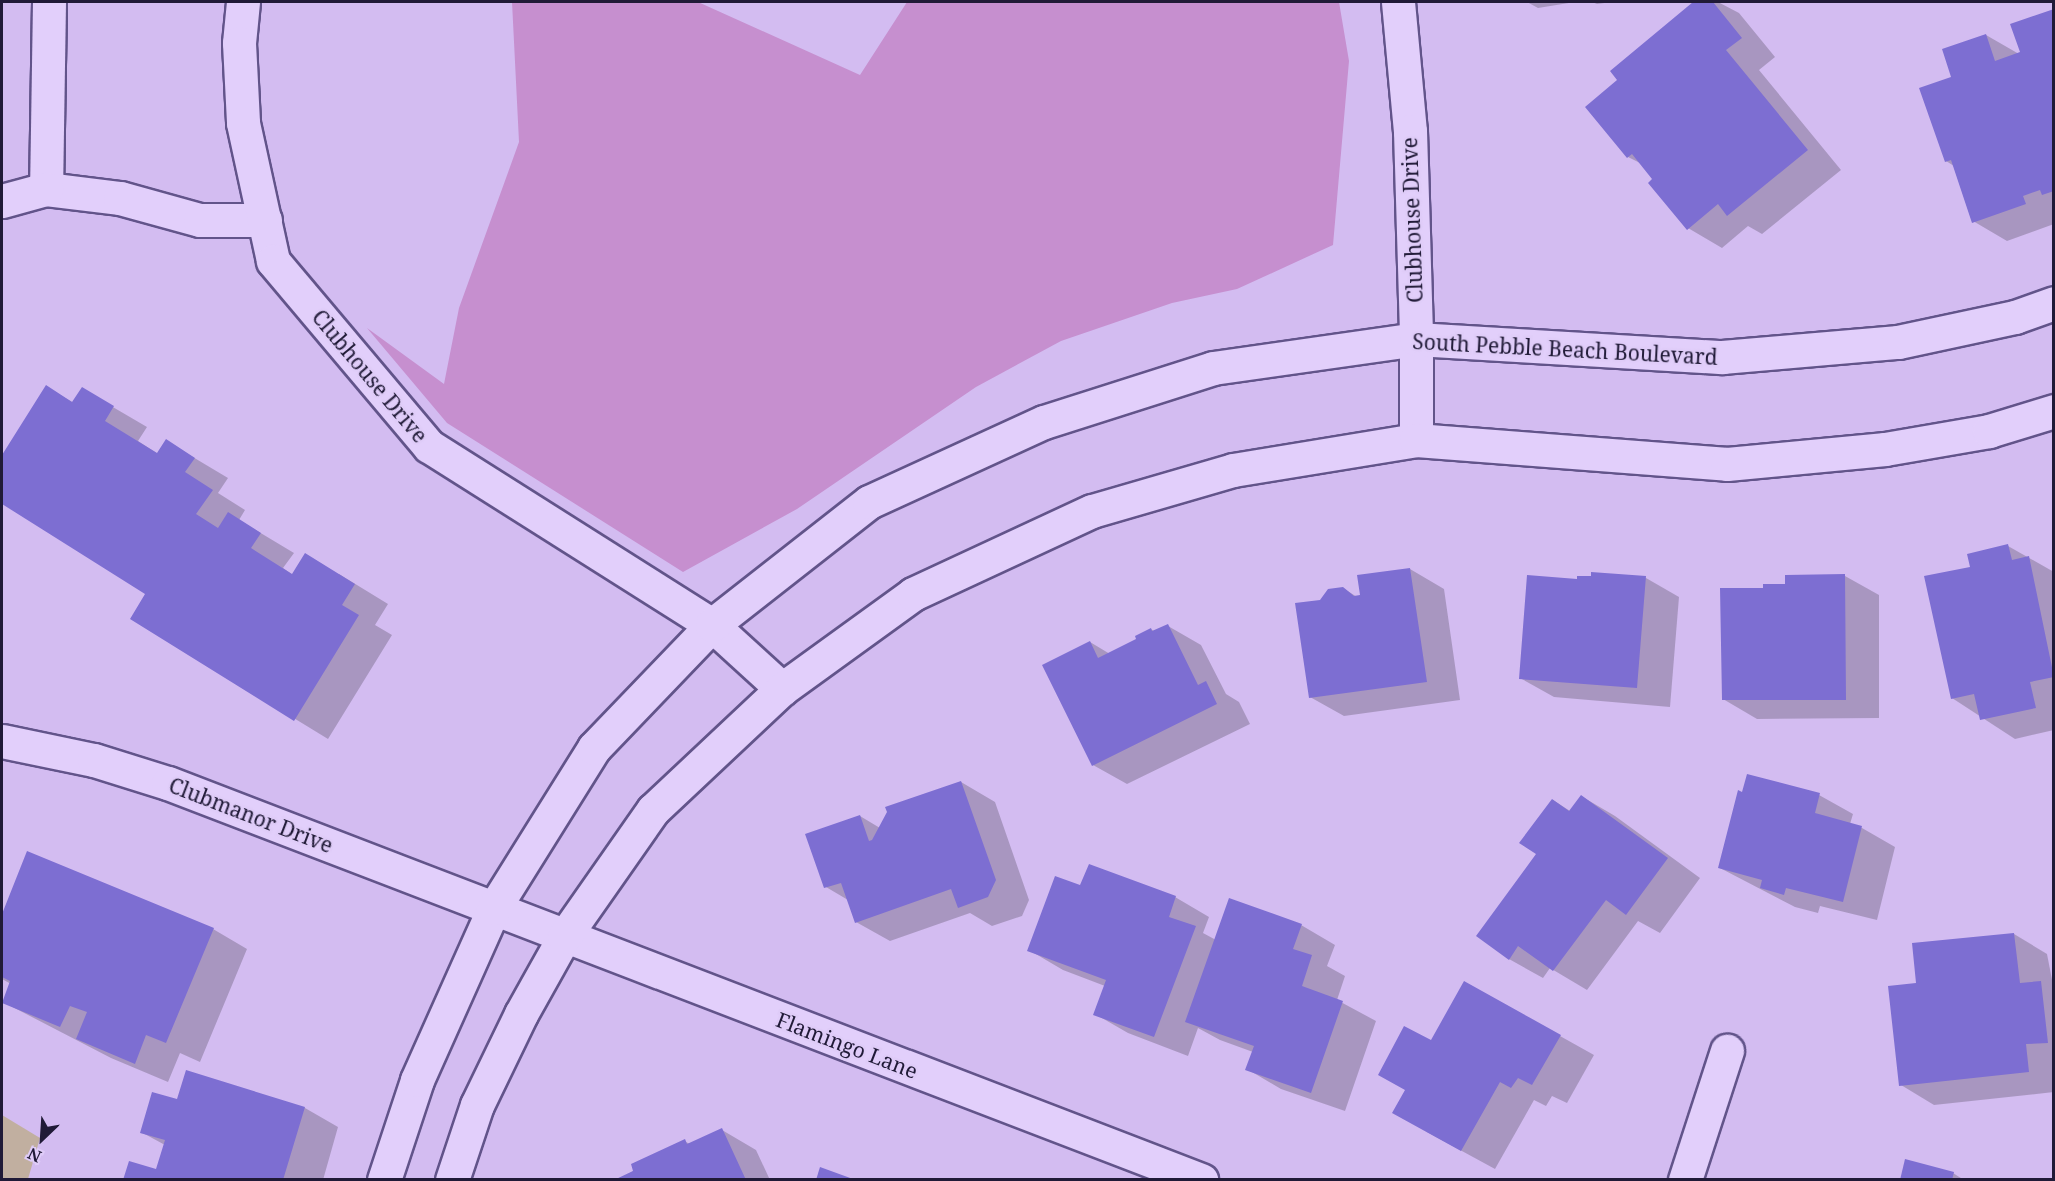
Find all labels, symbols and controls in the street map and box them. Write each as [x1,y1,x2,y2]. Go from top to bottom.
street label: Clubhouse Drive [1397,137,1427,303]
street label: Clubhouse Drive [307,304,433,448]
street label: South Pebble Beach Boulevard [1412,328,1718,370]
street label: Clubmanor Drive [165,772,337,858]
street label: Flamingo Lane [773,1006,921,1084]
north arrow [12,1109,72,1169]
text: N [24,1143,45,1168]

